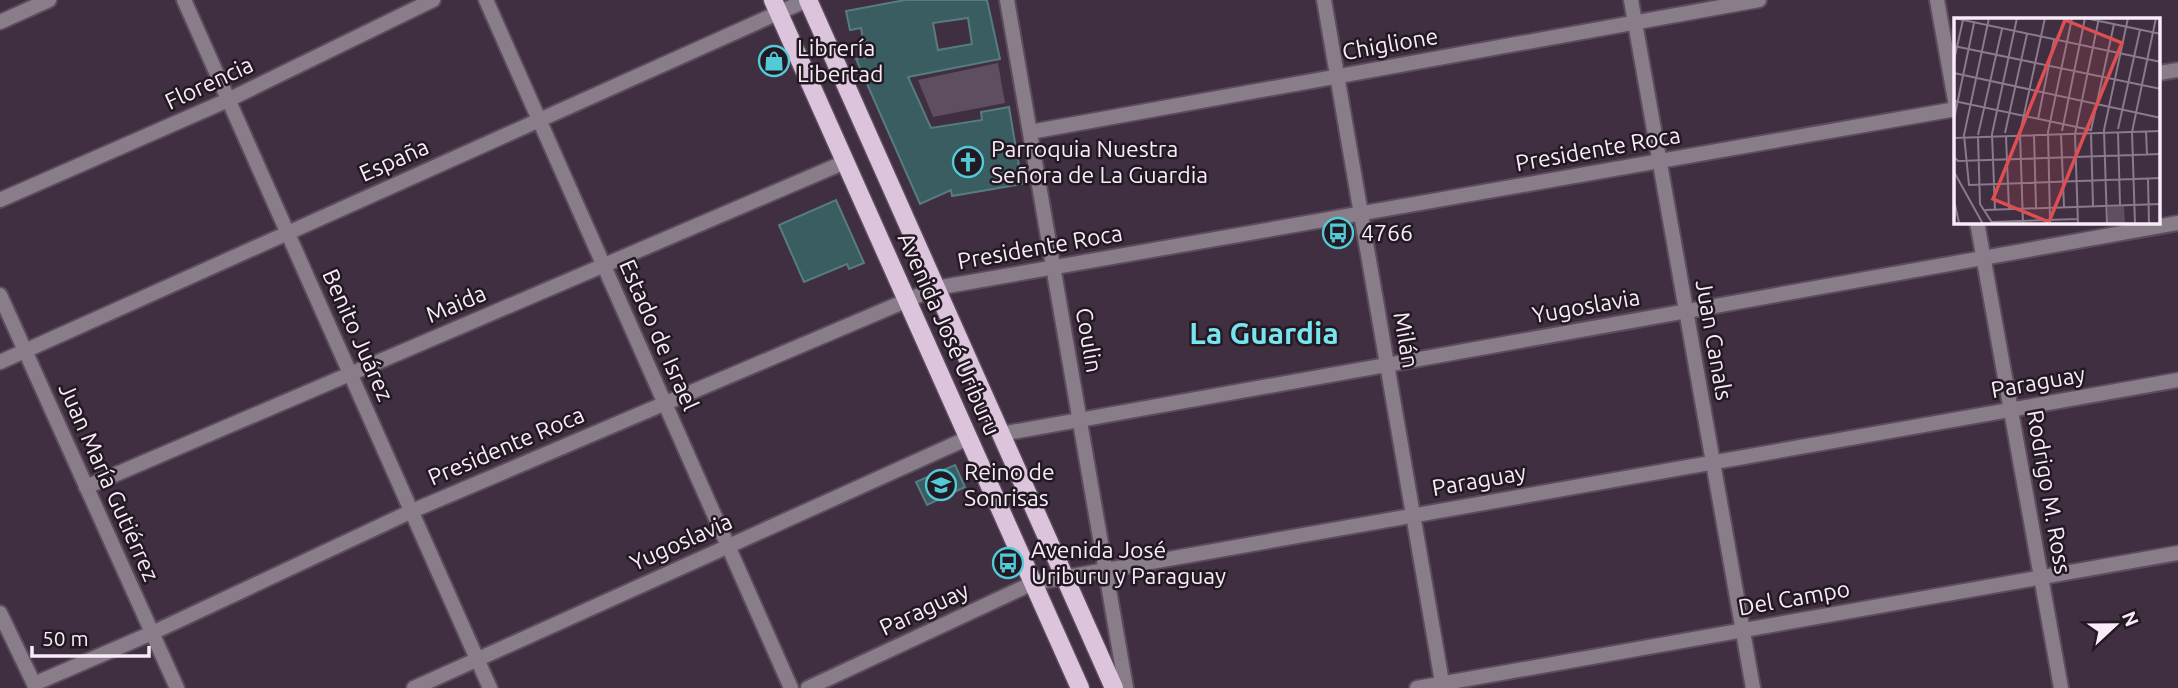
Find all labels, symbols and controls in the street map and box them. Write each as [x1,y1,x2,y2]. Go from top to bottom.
inset map [1954,18,2160,224]
street label: Chiglione [1340,23,1440,64]
place label: Librería Libertad [797,35,883,86]
shop icon: Librería Libertad [757,44,791,78]
street label: Florencia [161,51,257,114]
street label: Presidente Roca [1513,122,1682,175]
street label: España [355,133,432,186]
place label: Parroquia Nuestra Señora de La Guardia [991,136,1208,187]
church icon: Parroquia Nuestra Señora de La Guardia [951,145,985,179]
bus stop icon: 4766 [1321,216,1355,250]
street label: Presidente Roca [955,220,1124,273]
place label: 4766 [1361,220,1413,245]
street label: Avenida José Uriburu [894,229,1005,439]
street label: Estado de Israel [615,256,704,414]
street label: Benito Juárez [318,265,399,405]
street label: Juan Canals [1692,278,1737,402]
street label: Maida [422,280,490,327]
street label: Yugoslavia [1530,284,1642,327]
street label: Coulin [1072,306,1107,374]
street label: Milán [1389,310,1424,370]
district label: La Guardia [1189,316,1339,350]
street label: Paraguay [1989,361,2087,402]
street label: Juan María Gutiérrez [54,379,164,585]
street label: Presidente Roca [424,401,588,490]
street label: Rodrigo M. Ross [2023,408,2076,576]
place label: Reino de Sonrisas [964,459,1055,510]
street label: Paraguay [1430,459,1528,500]
school or university icon: Reino de Sonrisas [924,468,958,502]
street label: Yugoslavia [626,508,736,575]
place label: Avenida José Uriburu y Paraguay [1031,537,1226,588]
bus stop icon: Avenida José Uriburu y Paraguay [991,546,1025,580]
street label: Del Campo [1736,575,1852,620]
street label: Paraguay [875,577,972,640]
north arrow [2080,590,2150,660]
text: N [2118,608,2144,629]
scale bar [32,614,149,658]
text: 50 m [42,626,89,650]

